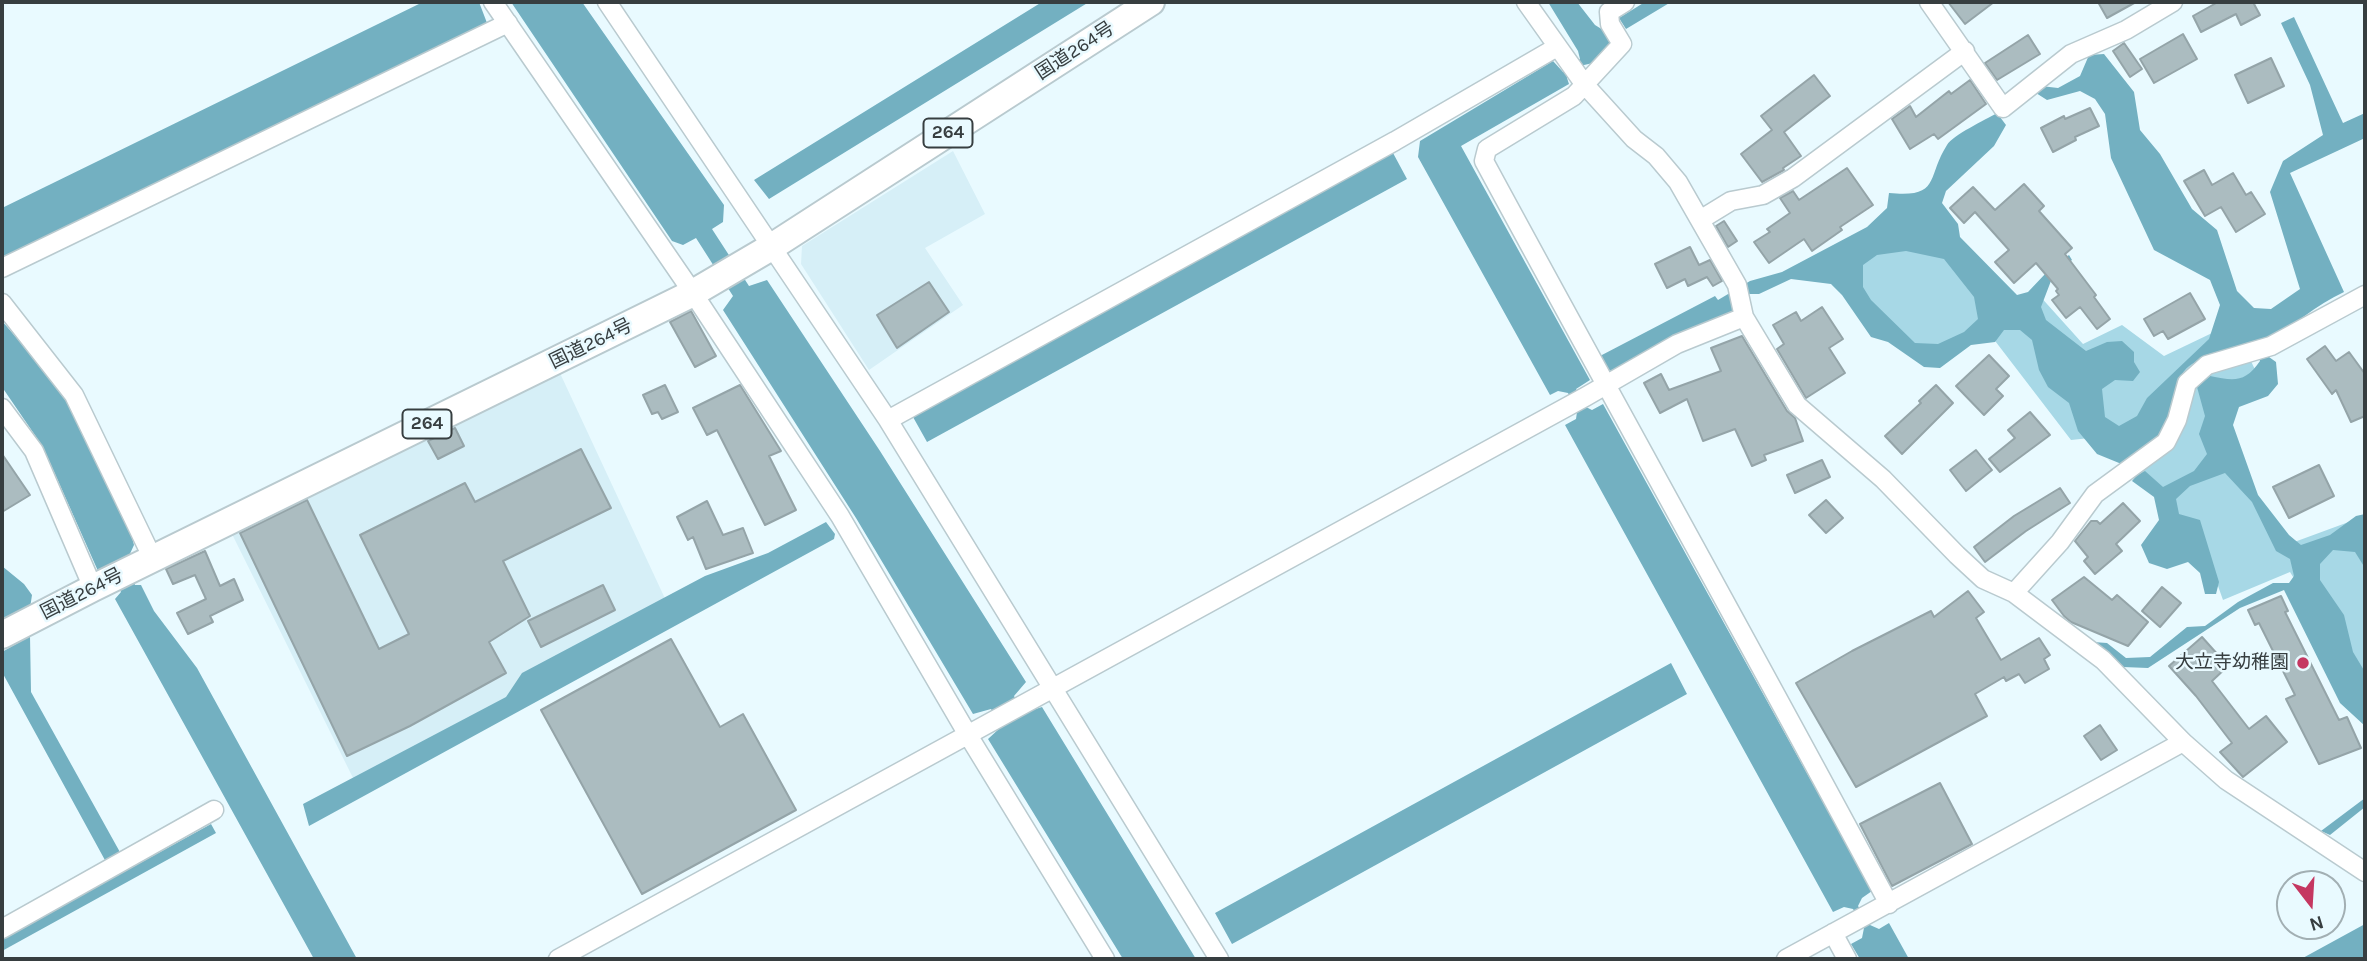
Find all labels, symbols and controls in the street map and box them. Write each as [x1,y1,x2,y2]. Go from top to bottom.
street label: 国道264号 [1031,17,1119,85]
road number: 264 [923,118,972,148]
street label: 国道264号 [546,314,636,374]
road number: 264 [402,410,452,438]
street label: 国道264号 [37,564,127,624]
place label: 大立寺幼稚園 [2175,652,2289,674]
marker: 大立寺幼稚園 [2295,655,2311,671]
north arrow [2276,870,2346,940]
text: N [2307,911,2326,936]

